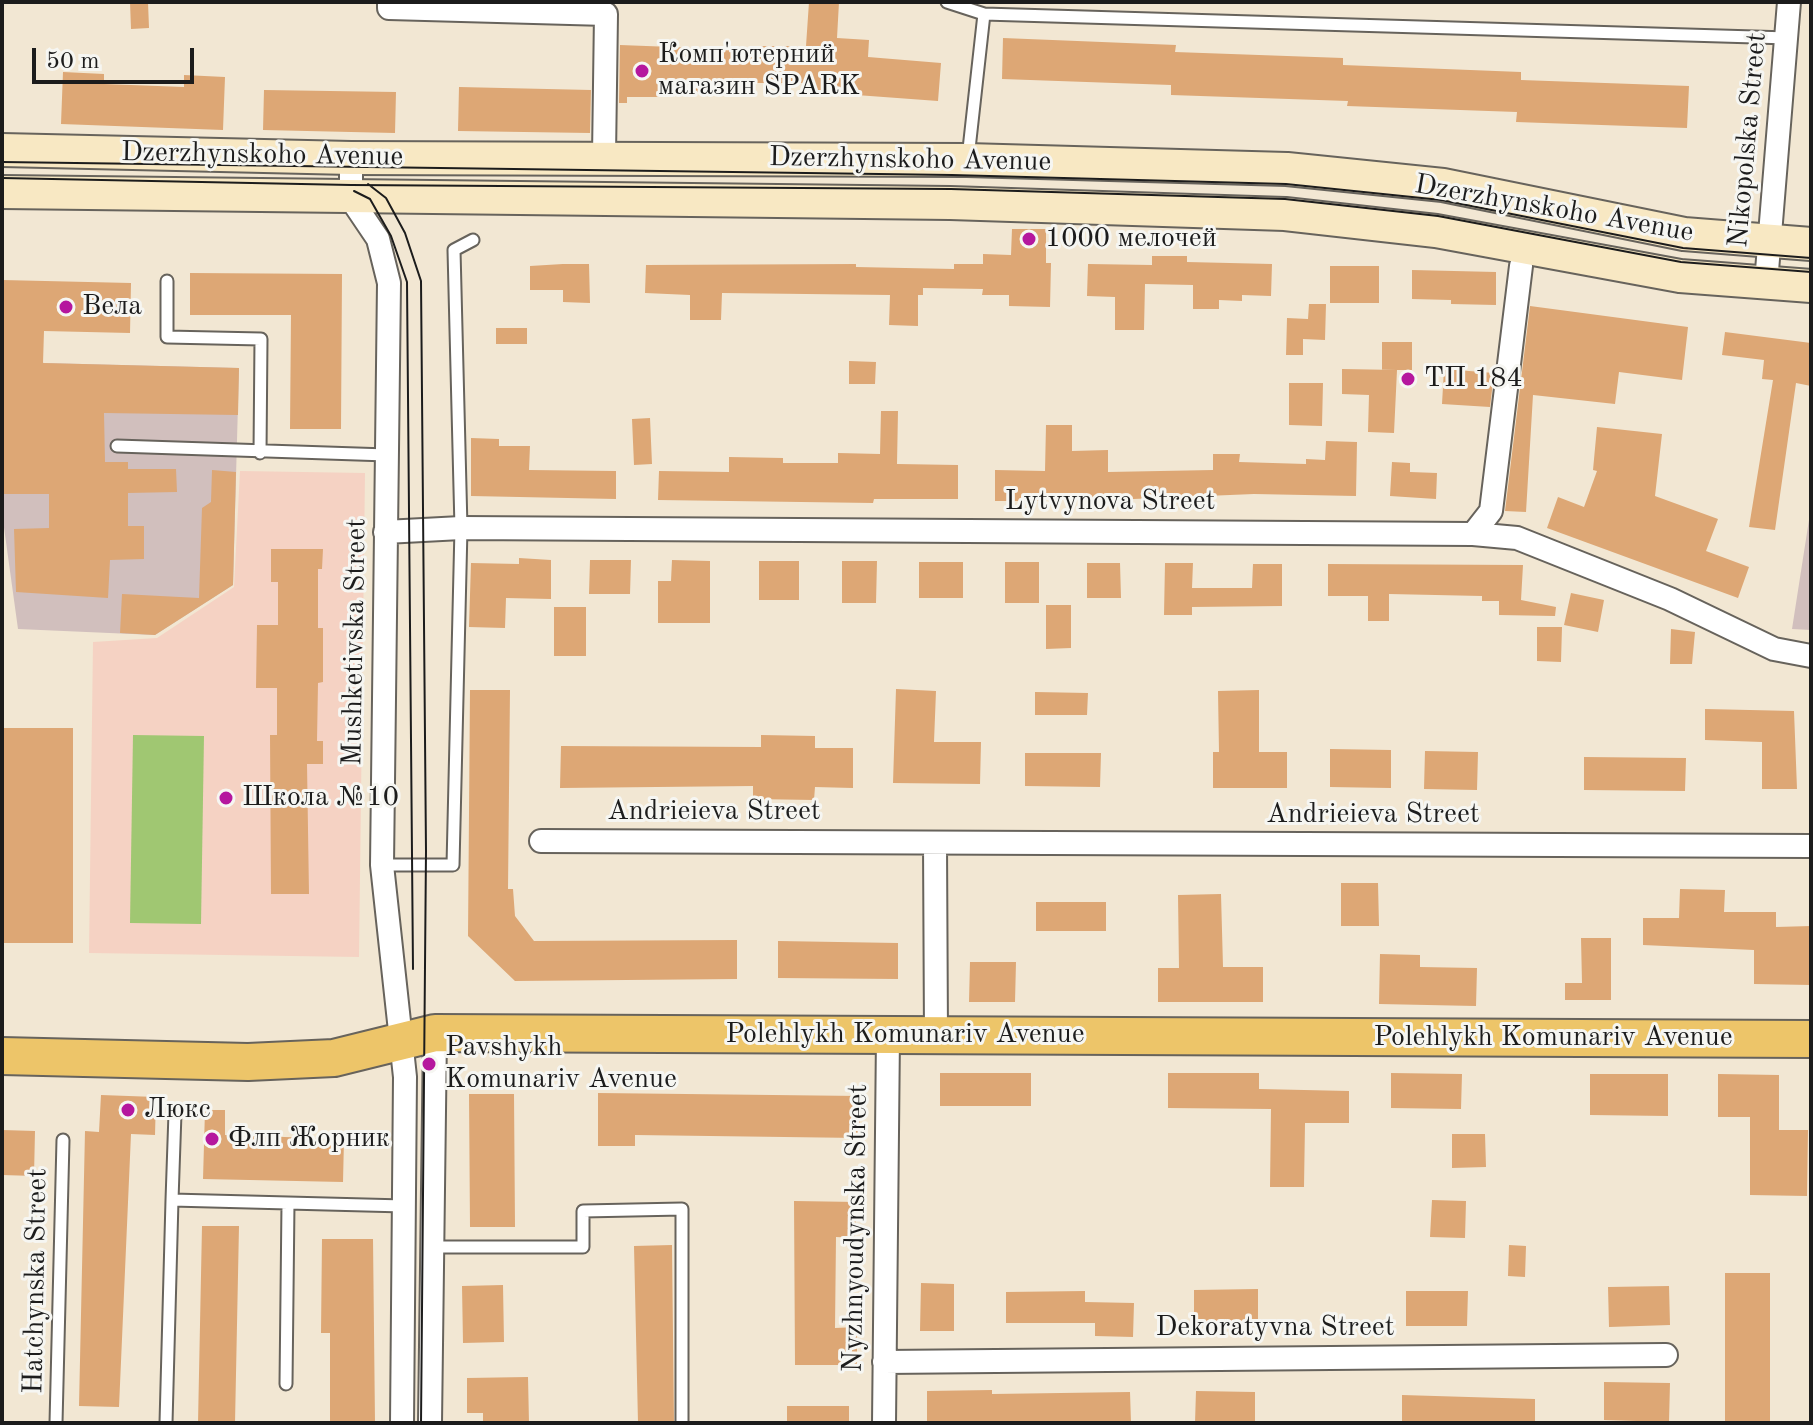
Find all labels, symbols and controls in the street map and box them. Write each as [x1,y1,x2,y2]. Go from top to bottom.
street label: Nikopolska Street [1722,31,1774,249]
scale bar [36,32,198,82]
place label: Комп'ютерний магазин SPARK [658,38,860,104]
text: 50 m [46,50,100,74]
marker: Комп'ютерний магазин SPARK [633,62,651,80]
street label: Dzerzhynskoho Avenue [120,136,404,174]
street label: Dzerzhynskoho Avenue [768,141,1052,179]
street label: Dzerzhynskoho Avenue [1412,168,1696,250]
place label: 1000 мелочей [1045,222,1217,256]
marker: 1000 мелочей [1020,230,1038,248]
place label: Вела [82,290,142,324]
marker: Вела [57,298,75,316]
place label: ТП 184 [1424,362,1523,396]
marker: ТП 184 [1399,370,1417,388]
street label: Lytvynova Street [1005,485,1215,519]
street label: Mushketivska Street [336,518,374,766]
place label: Школа №10 [242,781,399,815]
marker: Школа №10 [217,789,235,807]
street label: Andrieieva Street [607,795,821,829]
street label: Andrieieva Street [1266,798,1480,832]
street label: Polehlykh Komunariv Avenue [725,1018,1085,1052]
street label: Polehlykh Komunariv Avenue [1373,1021,1733,1055]
place label: Pavshykh Komunariv Avenue [445,1031,677,1097]
marker: Pavshykh Komunariv Avenue [420,1055,438,1073]
street label: Nyzhnyoudynska Street [837,1083,875,1373]
place label: Люкс [144,1093,211,1127]
marker: Люкс [119,1101,137,1119]
place label: Флп Жорник [228,1122,390,1156]
marker: Флп Жорник [203,1130,221,1148]
street label: Hatchynska Street [17,1168,55,1394]
street label: Dekoratyvna Street [1156,1311,1394,1345]

